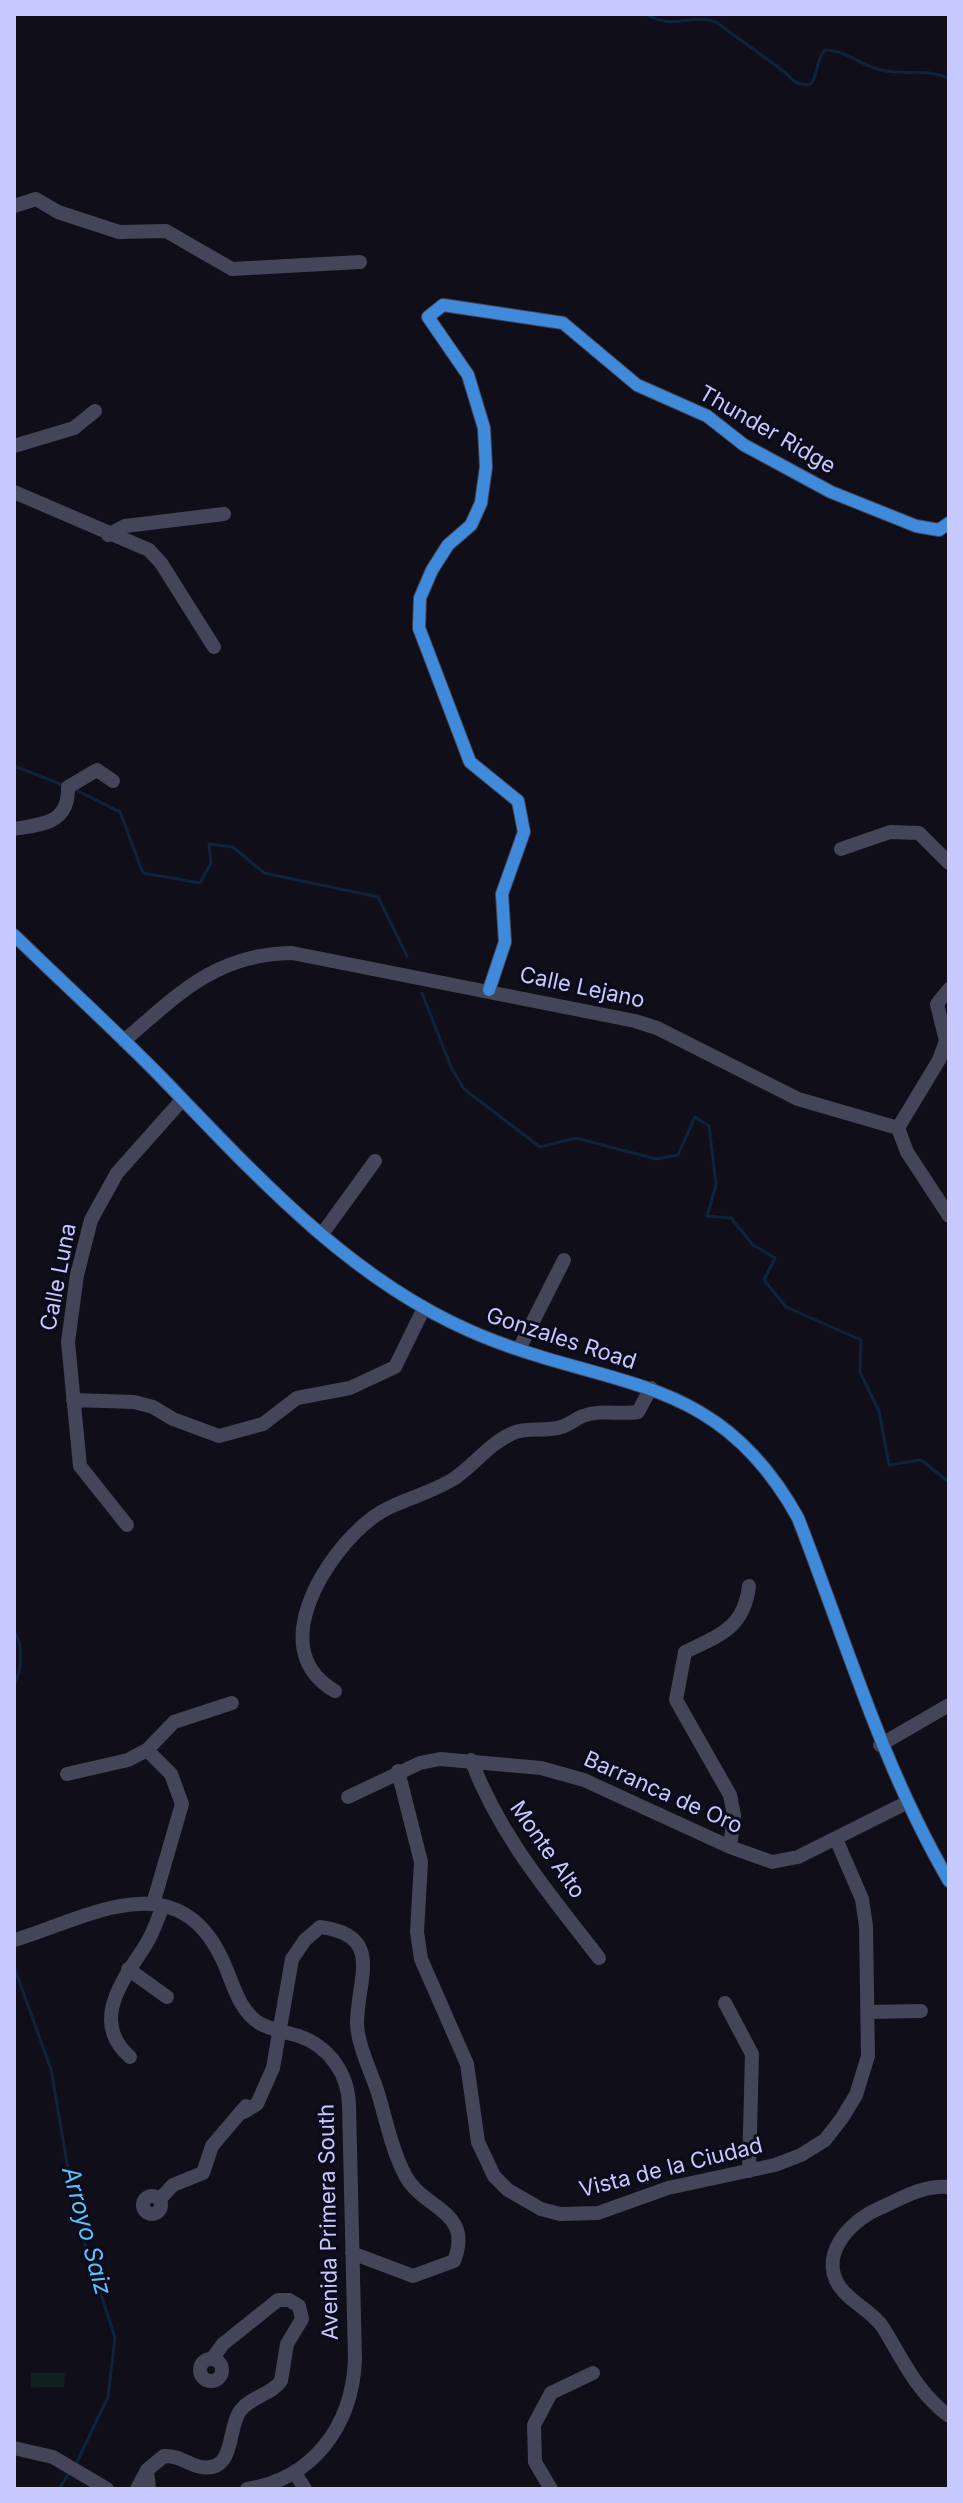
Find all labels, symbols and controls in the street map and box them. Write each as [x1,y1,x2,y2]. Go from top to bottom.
street label: Thunder Ridge [694,380,840,480]
street label: Calle Lejano [517,962,647,1014]
street label: Calle Luna [36,1221,82,1333]
street label: Gonzales Road [483,1302,639,1376]
street label: Barranca de Oro [580,1746,746,1840]
street label: Monte Alto [504,1796,590,1904]
street label: Avenida Primera South [314,2104,344,2340]
street label: Vista de la Ciudad [577,2132,765,2204]
water label: Arroyo Saiz [55,2164,117,2298]

